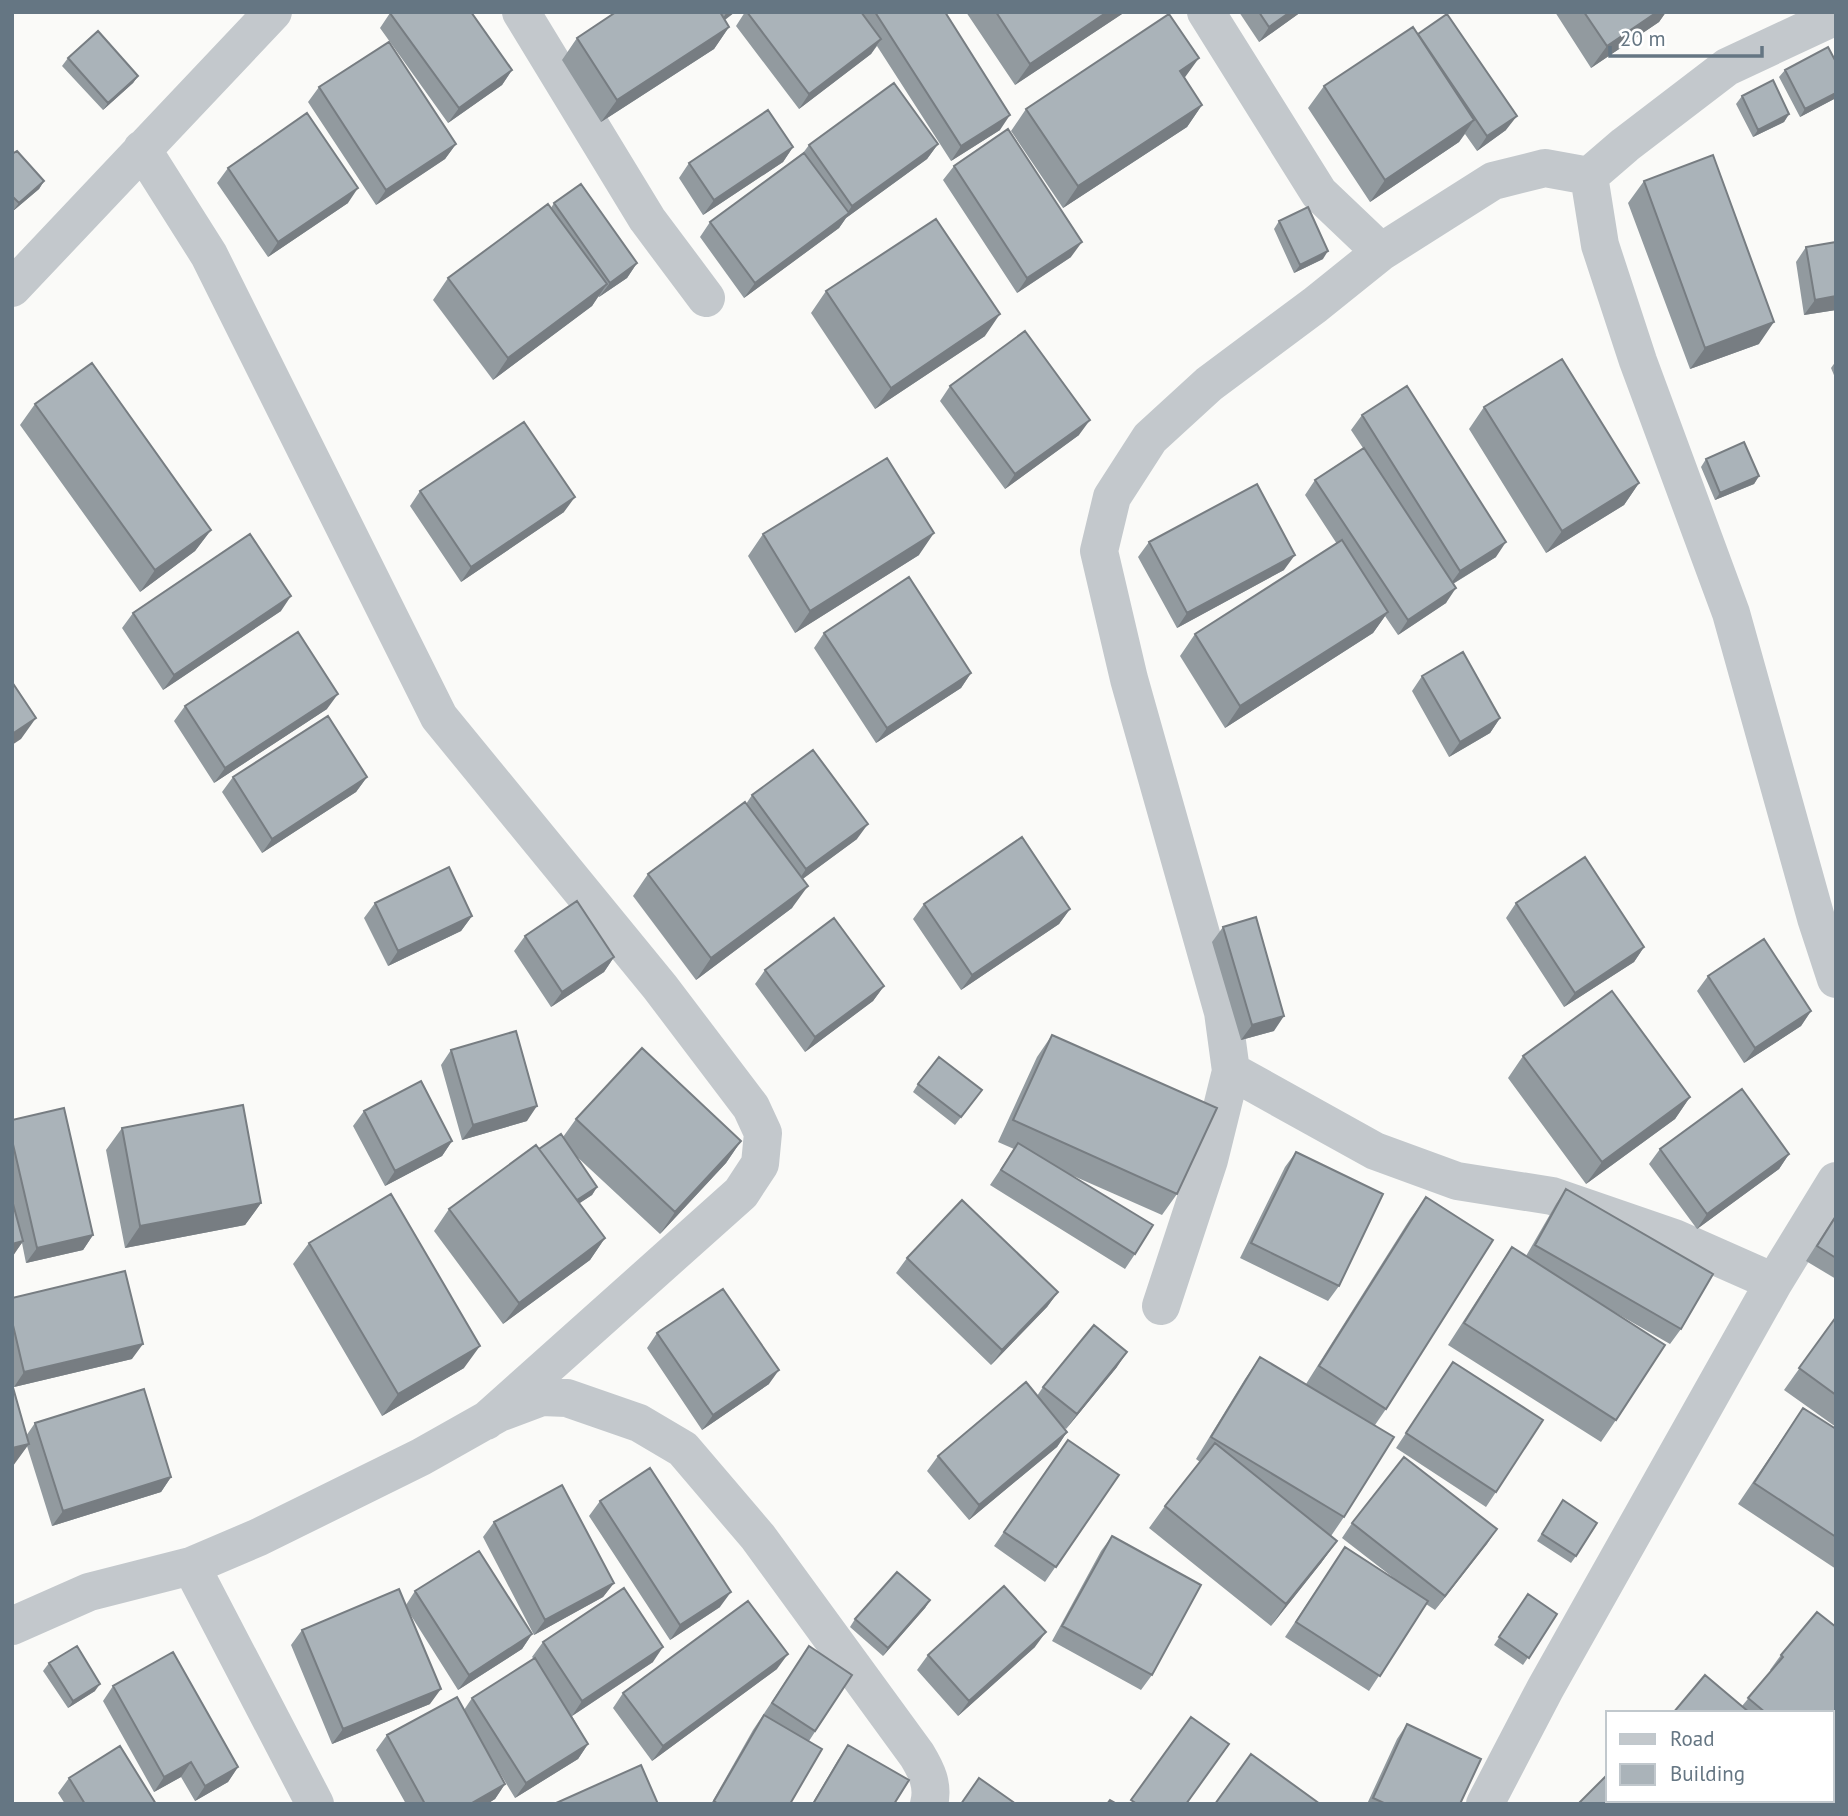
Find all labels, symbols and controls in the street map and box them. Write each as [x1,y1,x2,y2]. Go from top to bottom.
scale bar [1610,14,1762,58]
text: 20 m [1620,25,1666,52]
legend [1606,1711,1834,1802]
text: Road [1670,1725,1714,1752]
text: Building [1670,1760,1745,1787]

